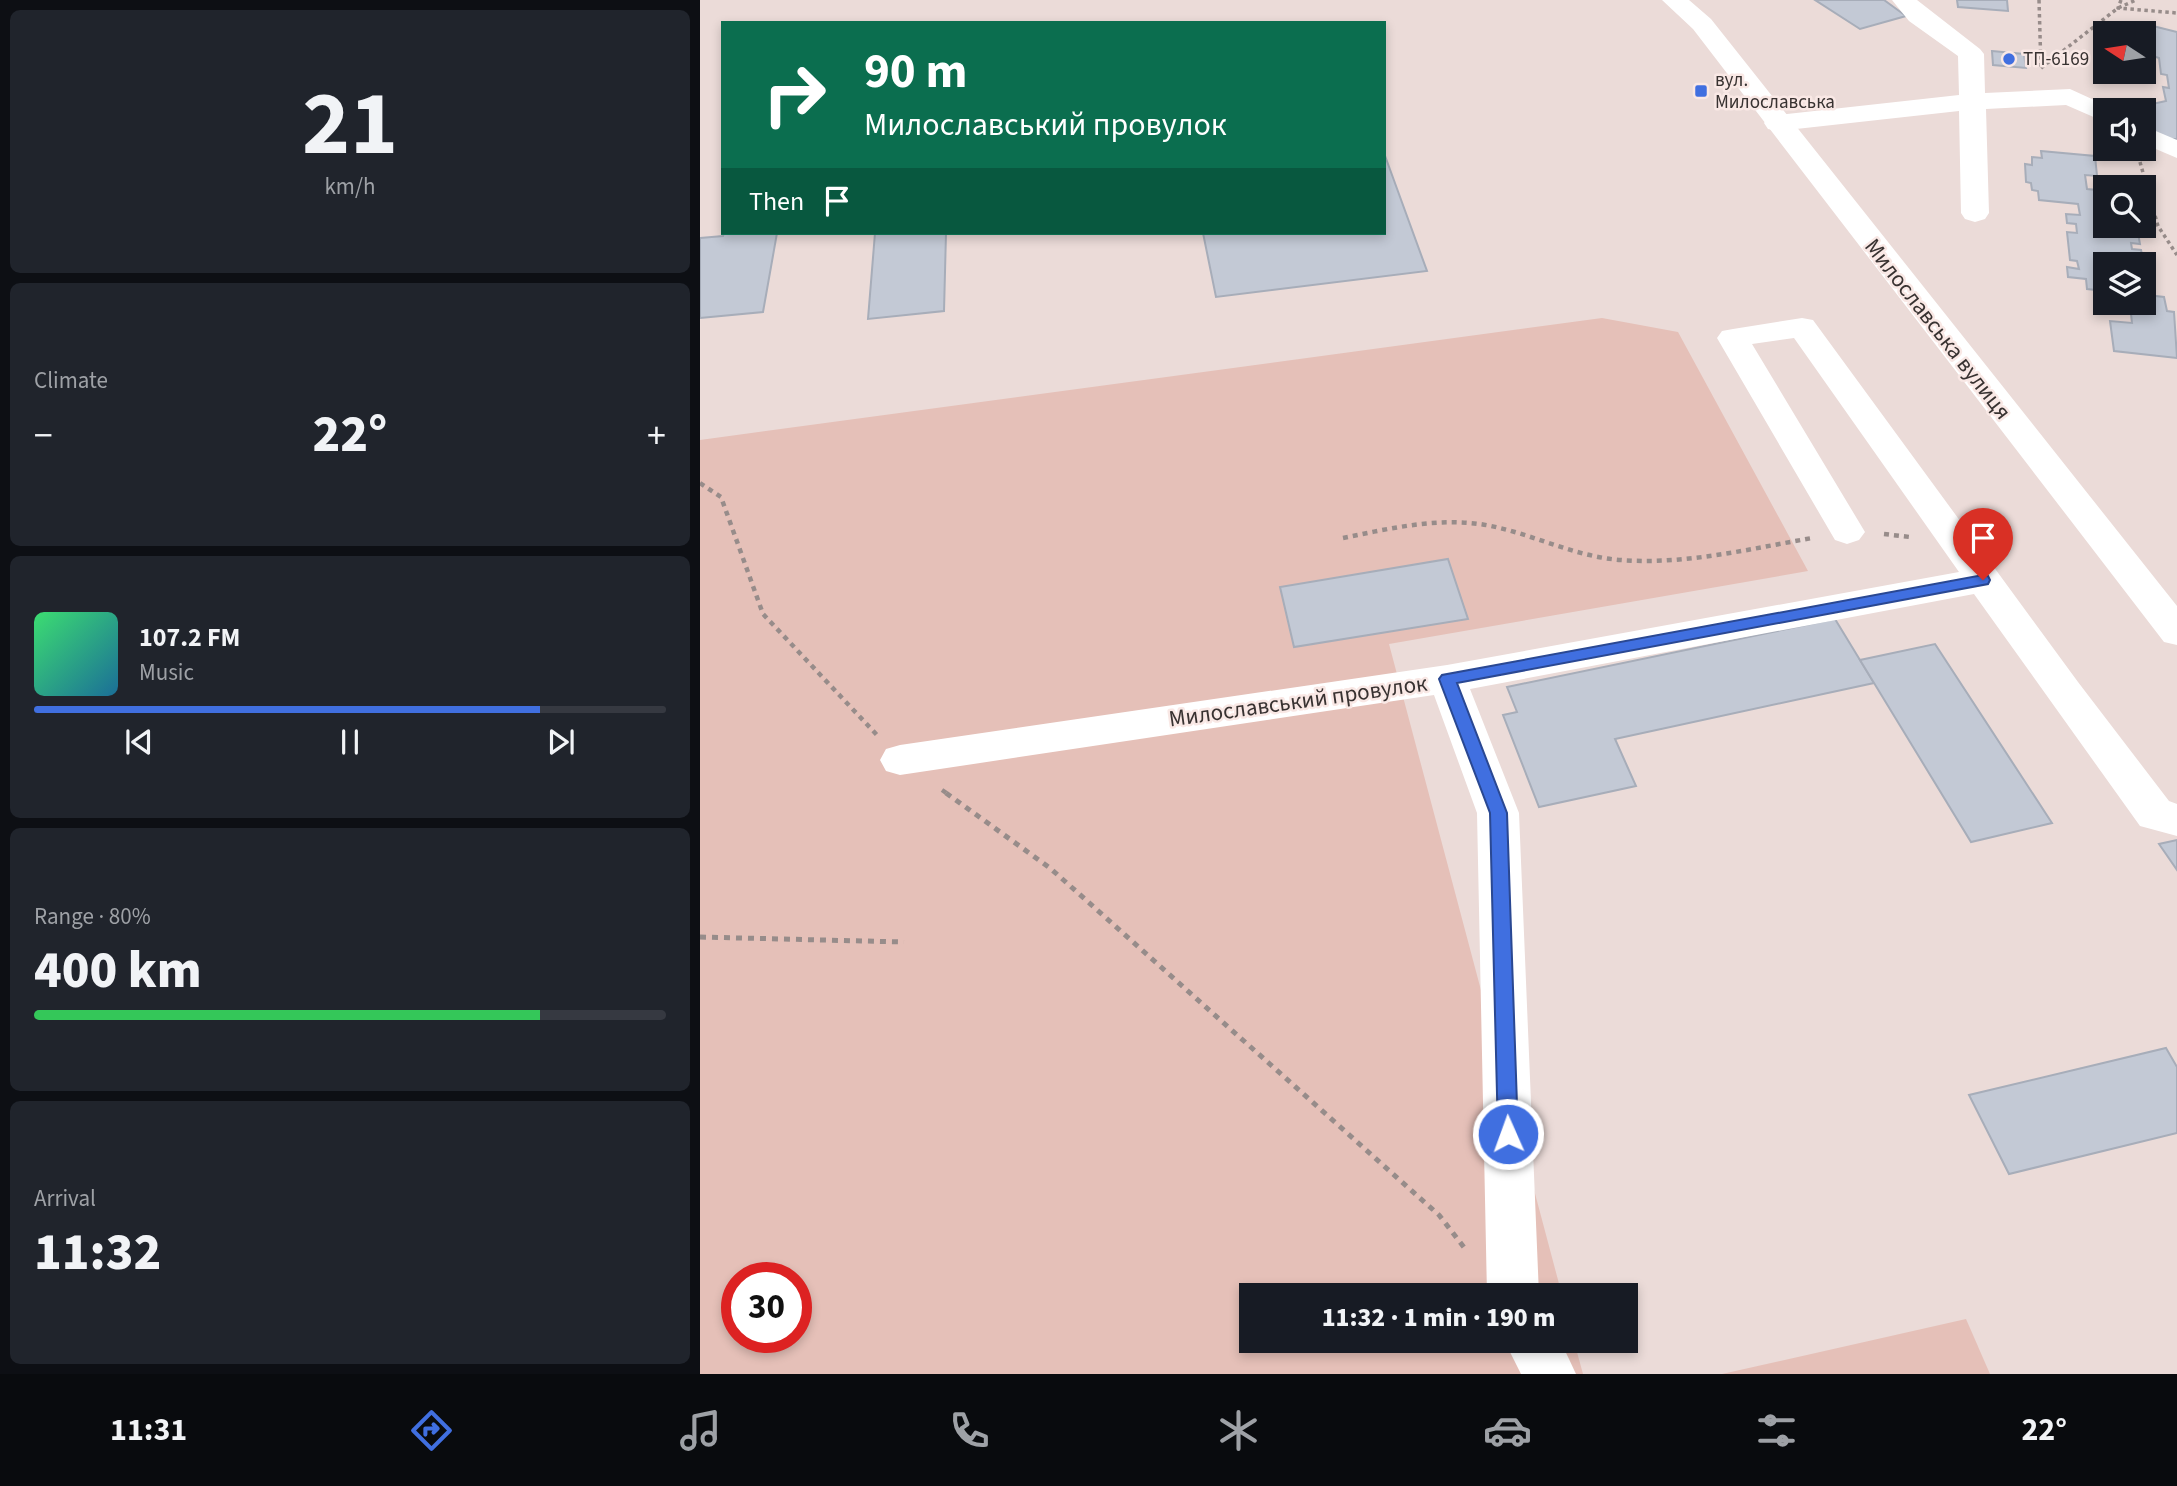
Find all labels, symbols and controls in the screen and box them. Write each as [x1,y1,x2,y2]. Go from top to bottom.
north arrow [2093,21,2156,84]
map controls [2093,21,2156,315]
text: 90 m [864,37,968,107]
place label: ТП-6169 [2023,46,2089,73]
icon: right [749,49,840,140]
marker: ТП-6169 [2001,51,2017,67]
text: 21 [302,60,398,189]
place label: вул. Милославська [1715,67,1835,116]
marker: вул. Милославська [1693,83,1709,99]
button: sound [2093,98,2156,161]
text: Милославський провулок [864,102,1227,148]
text: km/h [324,170,376,203]
button: search [2093,175,2156,238]
icon: arrive [818,182,856,220]
text: Then [749,183,804,220]
street label: Милославська вулиця [1857,231,2019,427]
button: layers [2093,252,2156,315]
text: Climate [34,364,108,397]
text: 22° [313,398,387,472]
text: − [34,409,53,463]
text: + [647,409,666,463]
pin [1953,508,2013,580]
icon: arrive [1964,519,2002,557]
text: 107.2 FM [139,619,240,656]
text: Music [139,656,194,689]
street label: Милославський провулок [1167,666,1430,735]
icon: previous [120,723,158,761]
icon: pause [331,723,369,761]
icon: next [542,723,580,761]
text: Range · 80% [34,900,151,933]
text: 400 km [34,934,202,1008]
position arrow [1471,1097,1545,1171]
text: Arrival [34,1182,96,1215]
text: 11:32 [34,1216,161,1290]
speed limit sign: 30 [721,1262,812,1353]
text: 11:32 · 1 min · 190 m [1322,1299,1555,1336]
icon: directions [407,1406,456,1455]
icon: music [676,1406,725,1455]
icon: phone [945,1406,994,1455]
icon: climate [1214,1406,1263,1455]
icon: car [1483,1406,1532,1455]
icon: filters [1752,1406,1801,1455]
text: 11:31 [110,1407,187,1453]
text: 22° [2021,1407,2067,1453]

